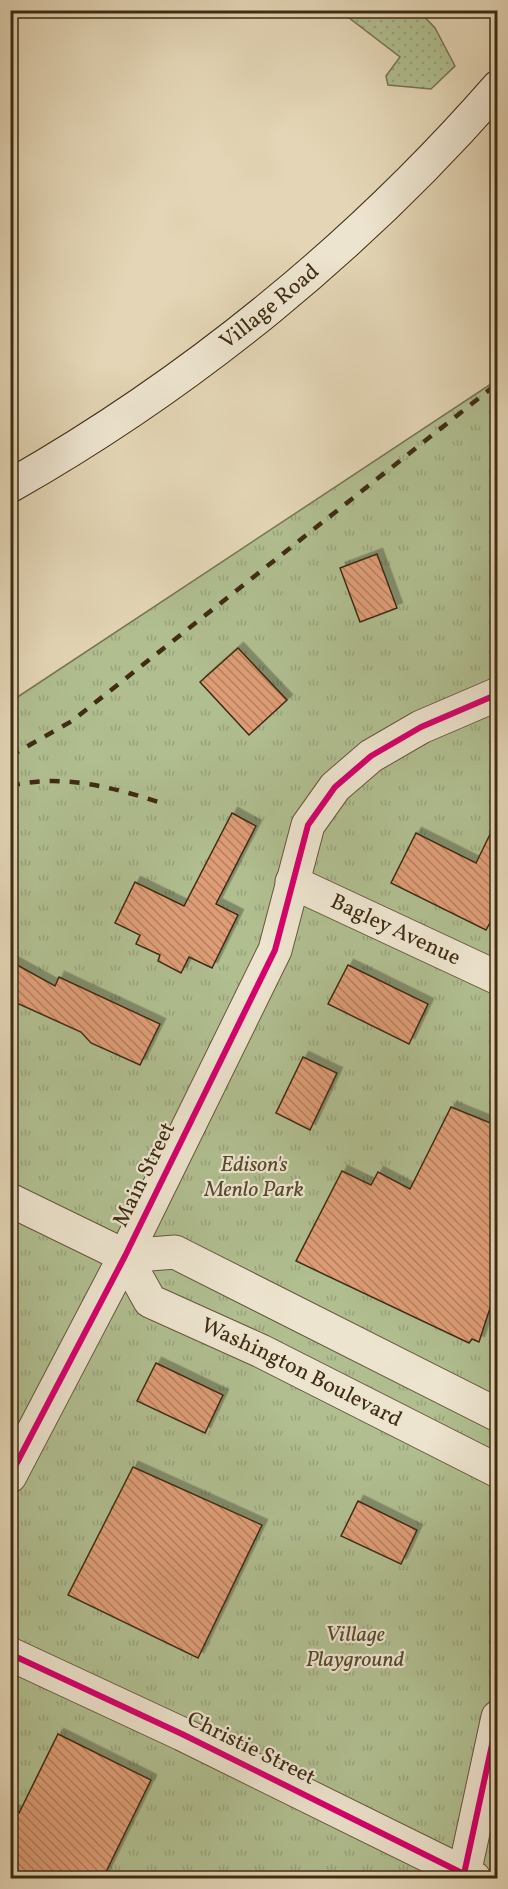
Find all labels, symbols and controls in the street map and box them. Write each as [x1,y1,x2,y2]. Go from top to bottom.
street label: Village Road [213,257,326,357]
street label: Bagley Avenue [325,886,466,974]
street label: Main Street [106,1117,184,1233]
park label: Edison's Menlo Park [203,1150,304,1206]
street label: Washington Boulevard [196,1310,407,1435]
park label: Village Playground [306,1620,405,1676]
street label: Christie Street [181,1704,321,1794]

